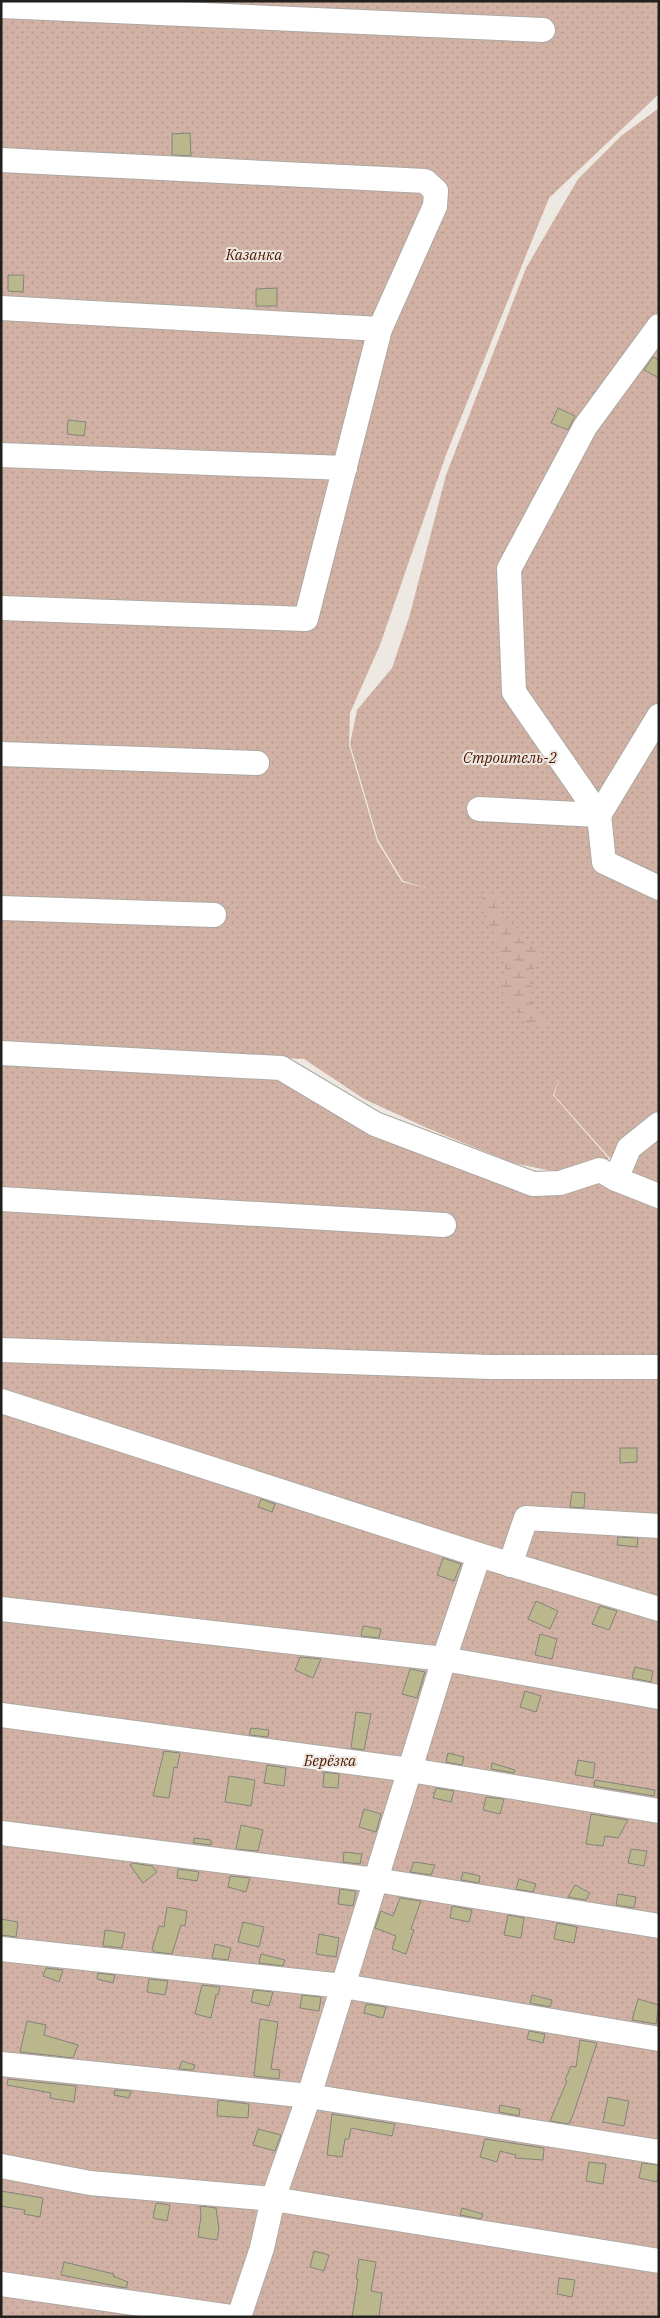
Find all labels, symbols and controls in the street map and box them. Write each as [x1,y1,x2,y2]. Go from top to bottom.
park label: Казанка [225,245,283,264]
park label: Строитель-2 [463,748,557,767]
park label: Берёзка [303,1751,357,1770]

